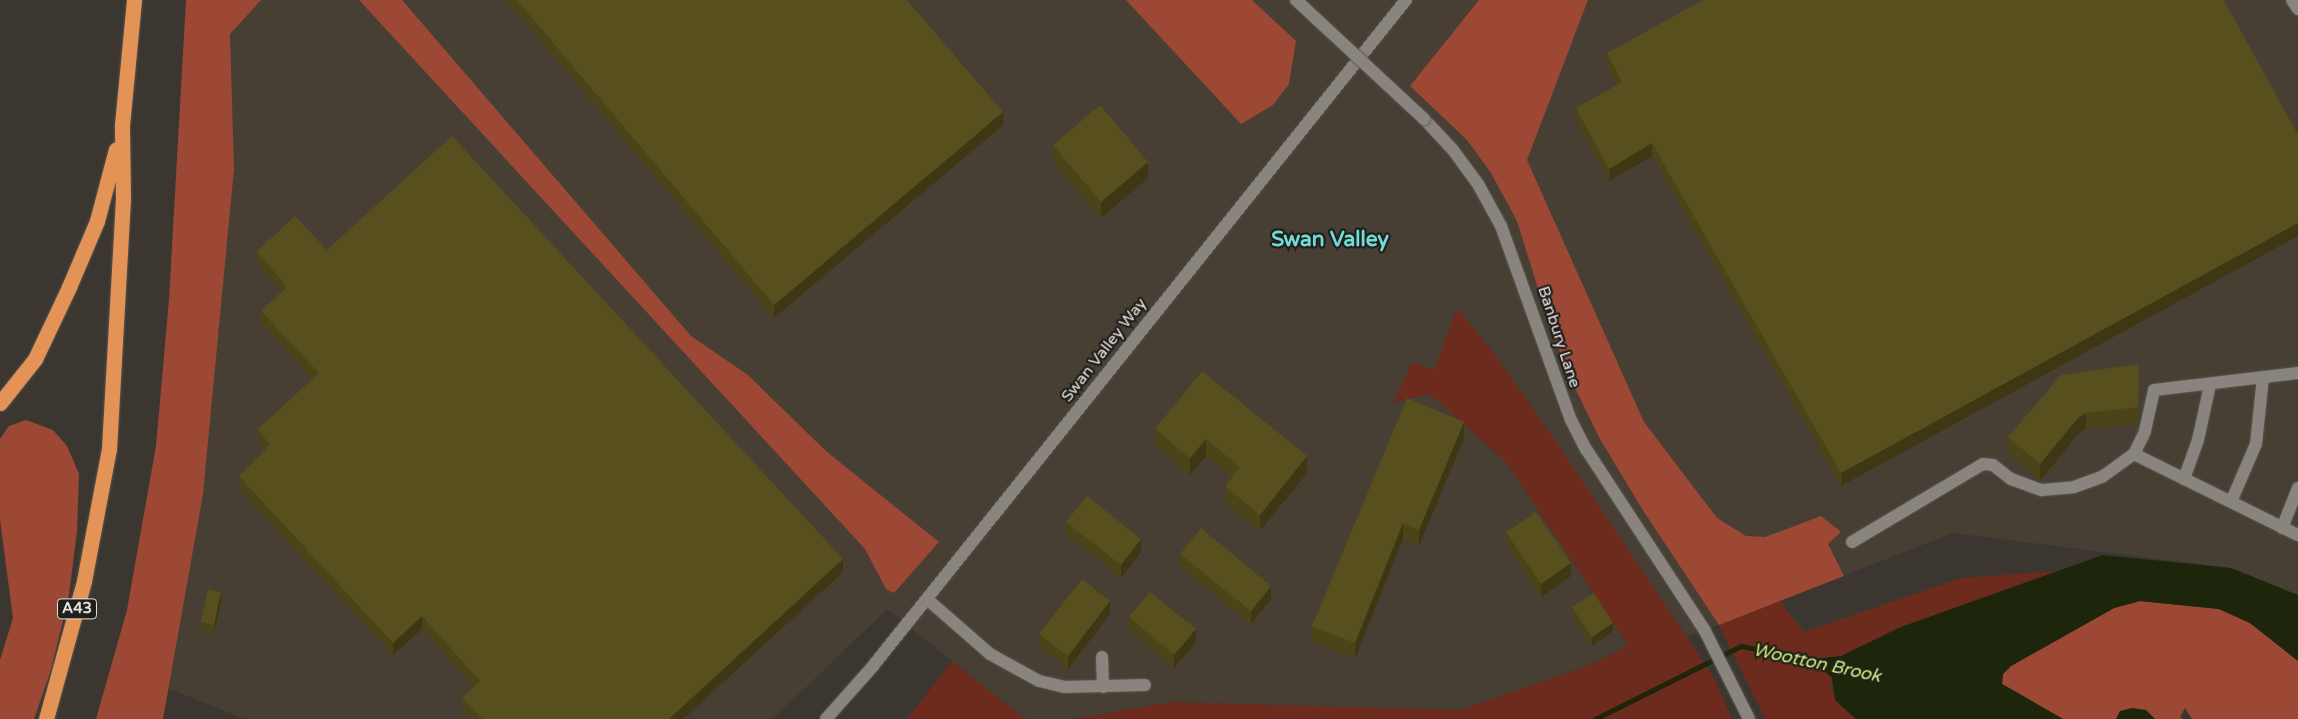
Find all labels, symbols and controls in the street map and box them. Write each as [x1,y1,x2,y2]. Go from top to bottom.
district label: Swan Valley [1271,227,1389,253]
street label: Banbury Lane [1534,284,1584,390]
street label: Swan Valley Way [1057,294,1151,406]
road number: A43 [56,596,98,622]
water label: Wootton Brook [1751,639,1883,687]

